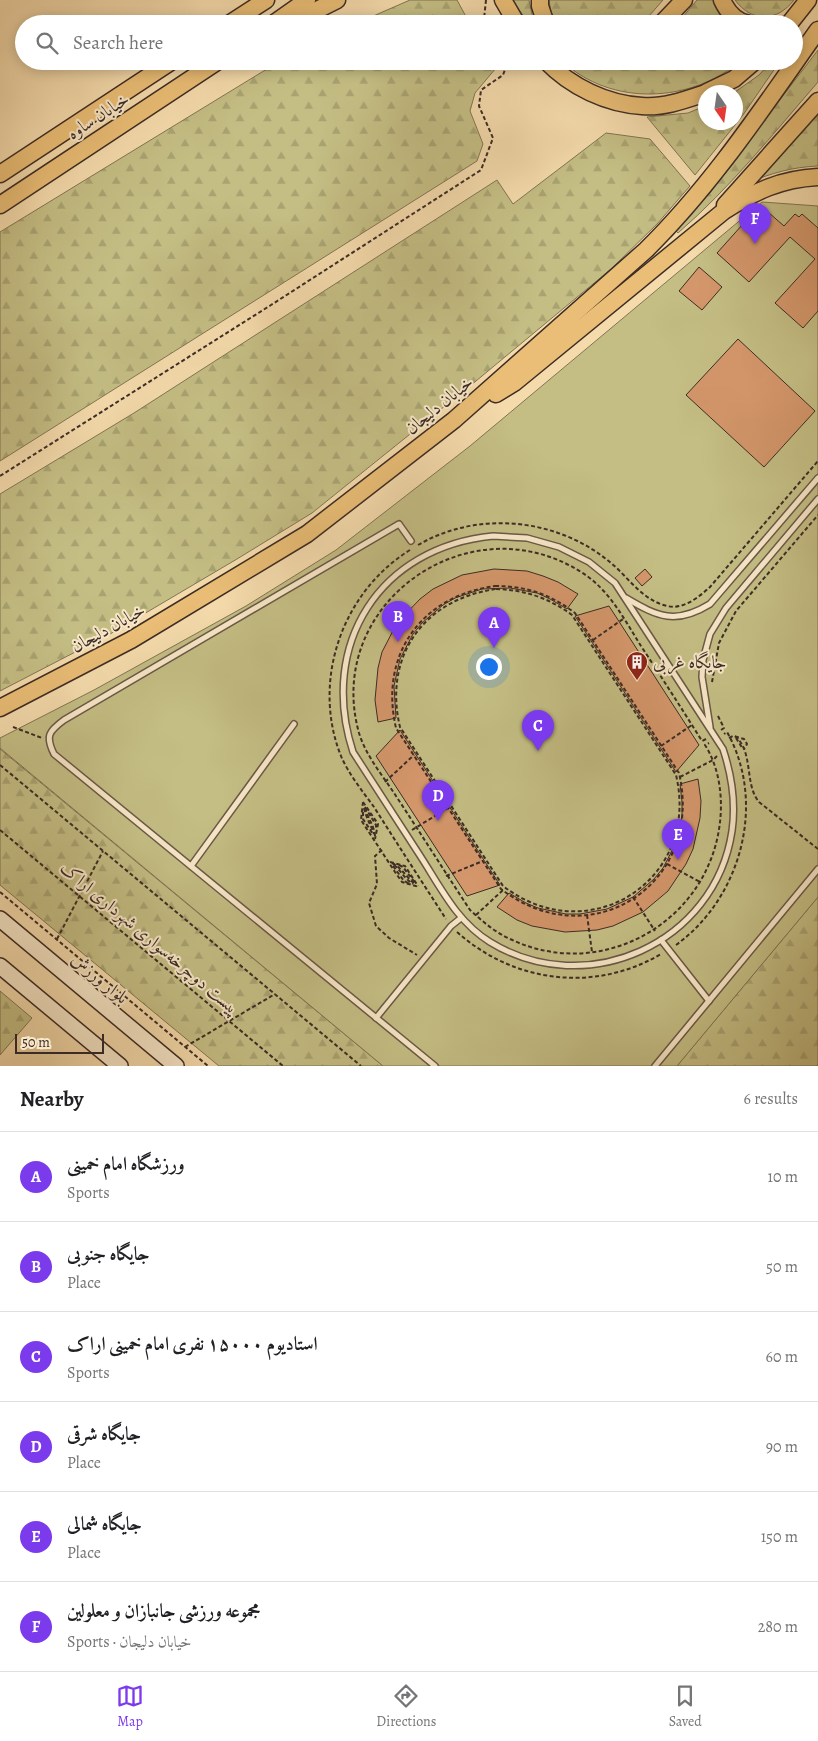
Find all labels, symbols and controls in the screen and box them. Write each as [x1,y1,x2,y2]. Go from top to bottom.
search box [15,15,803,70]
icon: search [33,29,61,57]
text: Search here [73,30,163,56]
north arrow [698,85,743,130]
street label: خیابان ساوه [62,87,134,145]
pin: F [739,203,771,244]
street label: خیابان دلیجان [400,370,478,440]
street label: خیابان دلیجان [67,598,149,658]
pin: B [382,601,414,642]
pin: A [478,607,510,648]
building icon: جایگاه غربی [625,650,649,681]
place label: جایگاه غربی [653,650,726,675]
your location [476,654,502,680]
pin: C [522,710,554,751]
pin: D [422,780,454,821]
pin: E [662,819,694,860]
street label: پیست دوچرخه‌سواری شهرداری اراک [55,856,245,1020]
street label: بلوار ورزش [66,947,134,1009]
scale bar [15,1031,104,1054]
text: 50 m [22,1033,50,1052]
text: Nearby [20,1085,83,1113]
text: 6 results [744,1088,798,1110]
text: ورزشگاه امام خمینی [67,1151,185,1177]
text: A [31,1166,41,1188]
text: 10 m [768,1166,798,1188]
text: Sports [67,1182,110,1204]
text: جایگاه جنوبی [67,1241,150,1267]
text: B [31,1256,41,1278]
text: 50 m [766,1256,798,1278]
text: Place [67,1272,101,1294]
text: استادیوم ۱۵۰۰۰ نفری امام خمینی اراک [67,1331,318,1357]
text: C [31,1346,41,1368]
text: 60 m [766,1346,798,1368]
text: Sports [67,1362,110,1384]
text: جایگاه شرقی [67,1421,141,1447]
text: D [30,1436,42,1458]
text: 90 m [766,1436,798,1458]
text: Place [67,1452,101,1474]
text: جایگاه شمالی [67,1511,142,1537]
text: E [31,1526,41,1548]
text: 150 m [761,1526,798,1548]
text: Place [67,1542,101,1564]
text: مجموعه ورزشی جانبازان و معلولین [67,1598,260,1624]
text: F [32,1616,40,1638]
text: 280 m [758,1616,798,1638]
text: Sports · خیابان دلیجان [67,1631,192,1653]
tab: Map [116,1682,144,1731]
tab: Directions [376,1682,436,1731]
tab: Saved [669,1682,702,1731]

